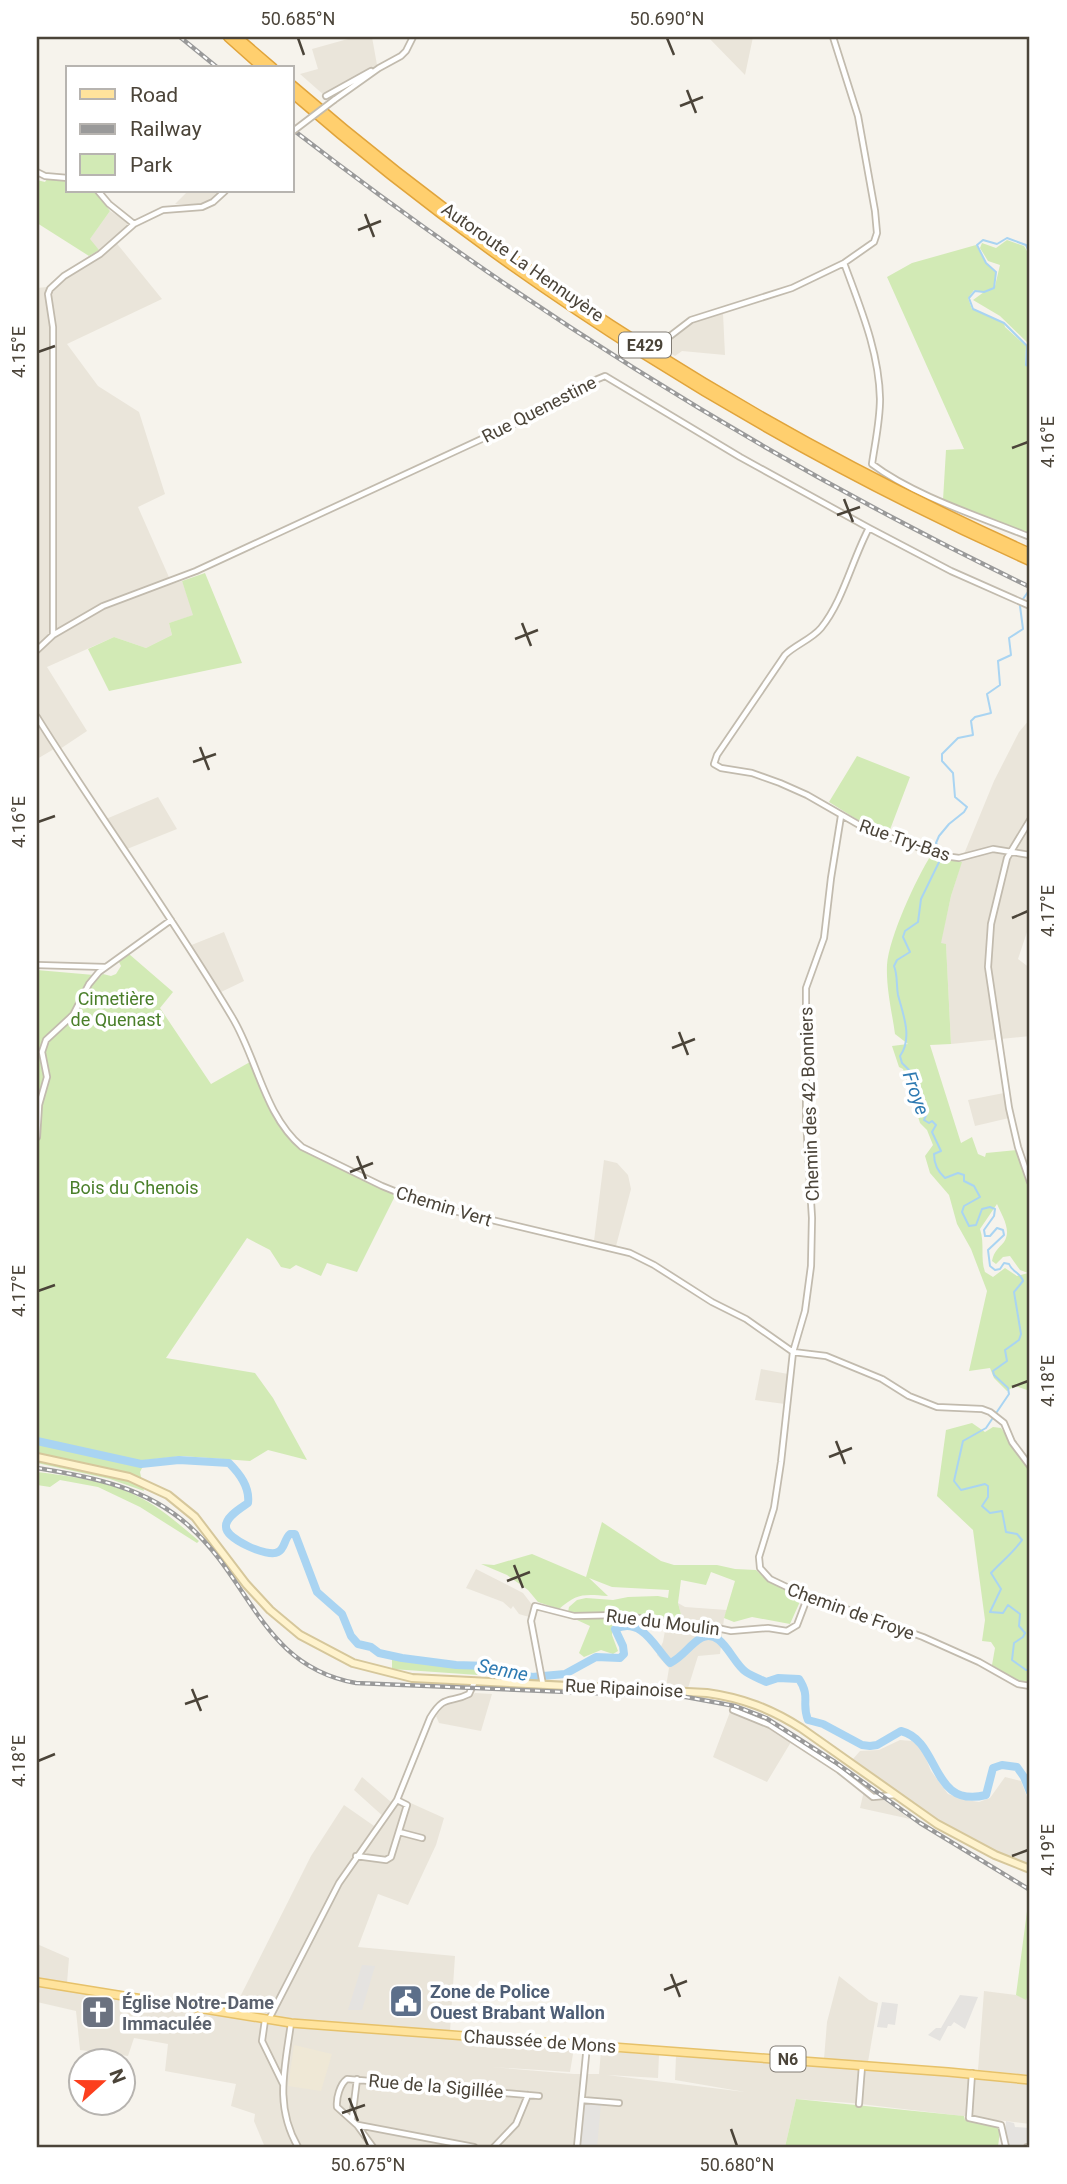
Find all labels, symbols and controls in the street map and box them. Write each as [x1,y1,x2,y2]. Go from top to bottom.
text: 50.685°N [261,8,335,29]
text: 50.690°N [630,8,704,29]
legend [66,66,294,192]
text: Road [130,83,178,107]
text: Railway [130,117,202,141]
text: Park [130,153,173,177]
street label: Autoroute La Hennuyère [438,198,608,326]
text: 4.15°E [8,326,29,378]
road number: E429 [619,332,671,358]
street label: Rue Quenestine [478,371,600,447]
text: 4.16°E [1037,416,1058,468]
text: 4.16°E [8,796,29,848]
street label: Rue Try-Bas [857,815,953,865]
text: 4.17°E [1037,885,1058,937]
park label: Cimetière de Quenast [71,988,162,1030]
street label: Chemin des 42 Bonniers [795,1006,823,1202]
water label: Froye [898,1068,934,1118]
park label: Bois du Chenois [69,1177,199,1198]
street label: Chemin Vert [394,1182,494,1231]
text: 4.17°E [8,1265,29,1317]
text: 4.18°E [1037,1355,1058,1407]
street label: Chemin de Froye [785,1578,917,1644]
street label: Rue du Moulin [605,1605,721,1639]
water label: Senne [476,1654,530,1686]
street label: Rue Ripainoise [564,1674,684,1702]
text: 4.18°E [8,1735,29,1787]
text: 4.19°E [1037,1824,1058,1876]
place label: Zone de Police Ouest Brabant Wallon [430,1981,605,2023]
public building icon: Zone de Police Ouest Brabant Wallon [387,1982,425,2020]
place label: Église Notre-Dame Immaculée [122,1992,274,2034]
church icon: Église Notre-Dame Immaculée [79,1993,117,2031]
street label: Chaussée de Mons [463,2025,617,2057]
road number: N6 [770,2047,806,2072]
north arrow [66,2048,136,2118]
text: N [104,2066,131,2086]
street label: Rue de la Sigillée [368,2070,504,2102]
text: 50.675°N [331,2154,405,2175]
text: 50.680°N [700,2154,774,2175]

